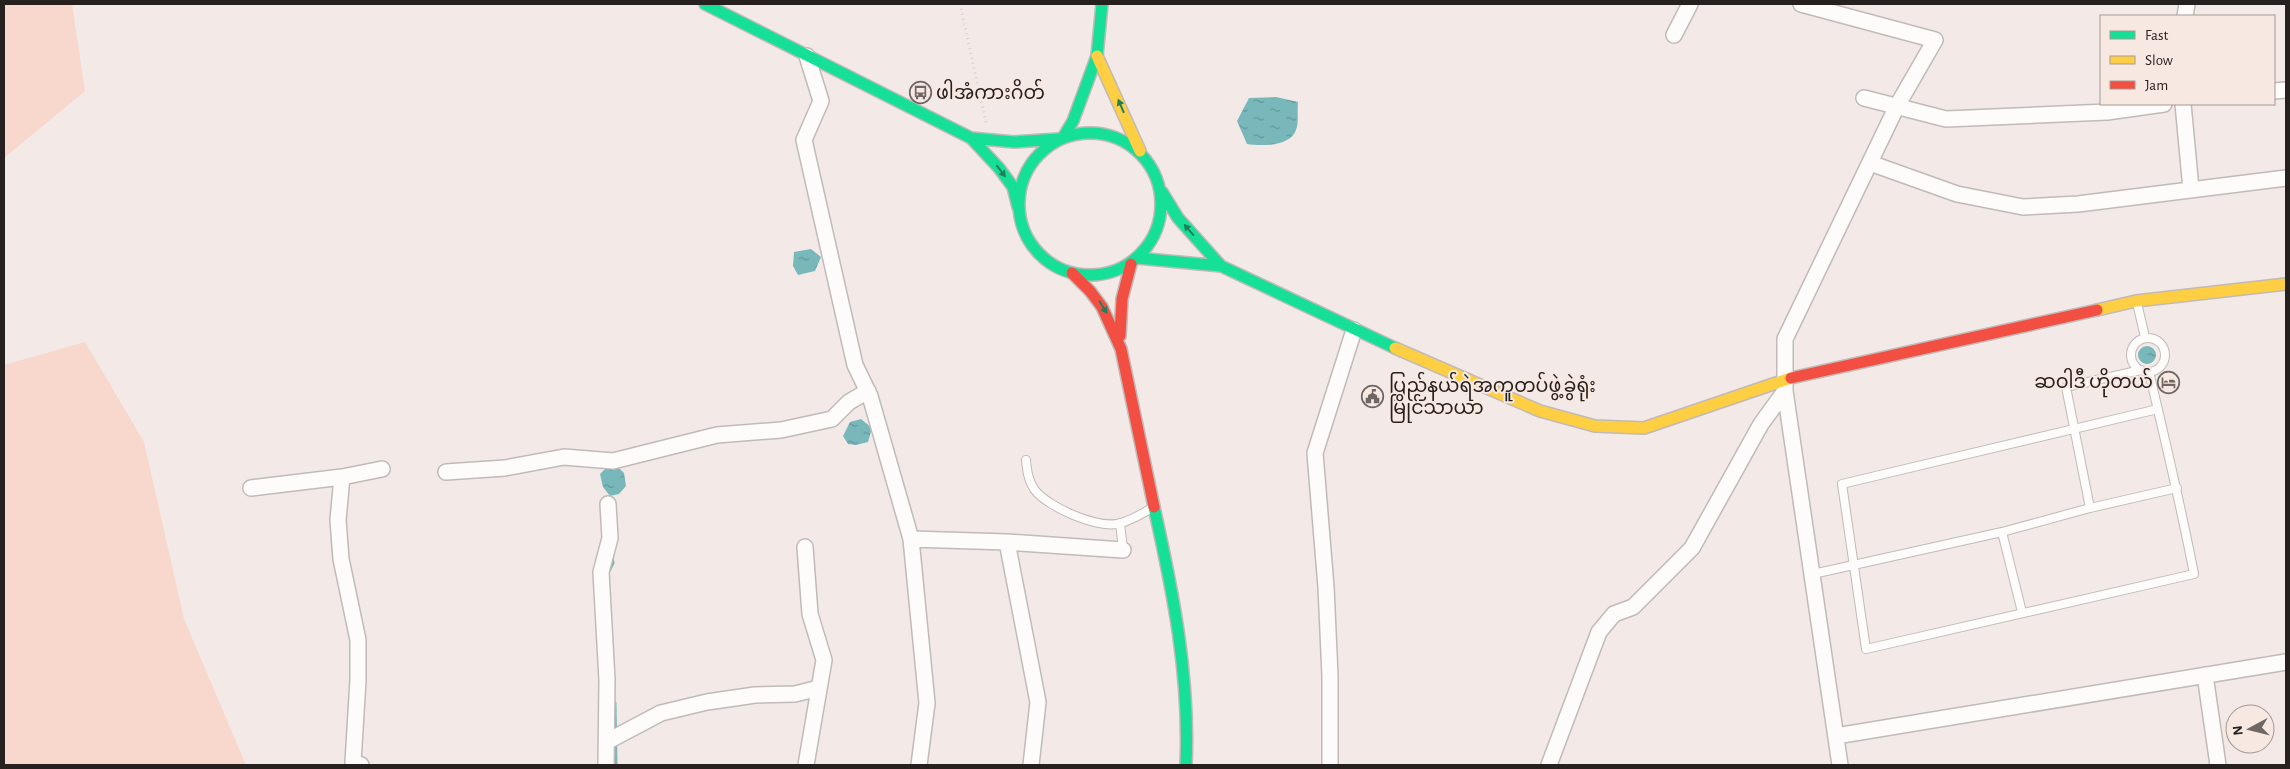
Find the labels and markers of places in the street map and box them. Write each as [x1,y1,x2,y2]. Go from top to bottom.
place label: ဖါအံကားဂိတ် [936,78,1045,103]
bus stop icon: ဖါအံကားဂိတ် [908,81,932,105]
place label: ဆဝါဒီ ဟိုတယ် [2034,367,2153,398]
hotel icon: ဆဝါဒီ ဟိုတယ် [2157,370,2181,394]
place label: ပြည်နယ်ရဲအကူတပ်ဖွဲ့ခွဲရုံး မြိုင်သာယာ [1389,371,1596,423]
public building icon: ပြည်နယ်ရဲအကူတပ်ဖွဲ့ခွဲရုံး မြိုင်သာယာ [1361,385,1385,409]

